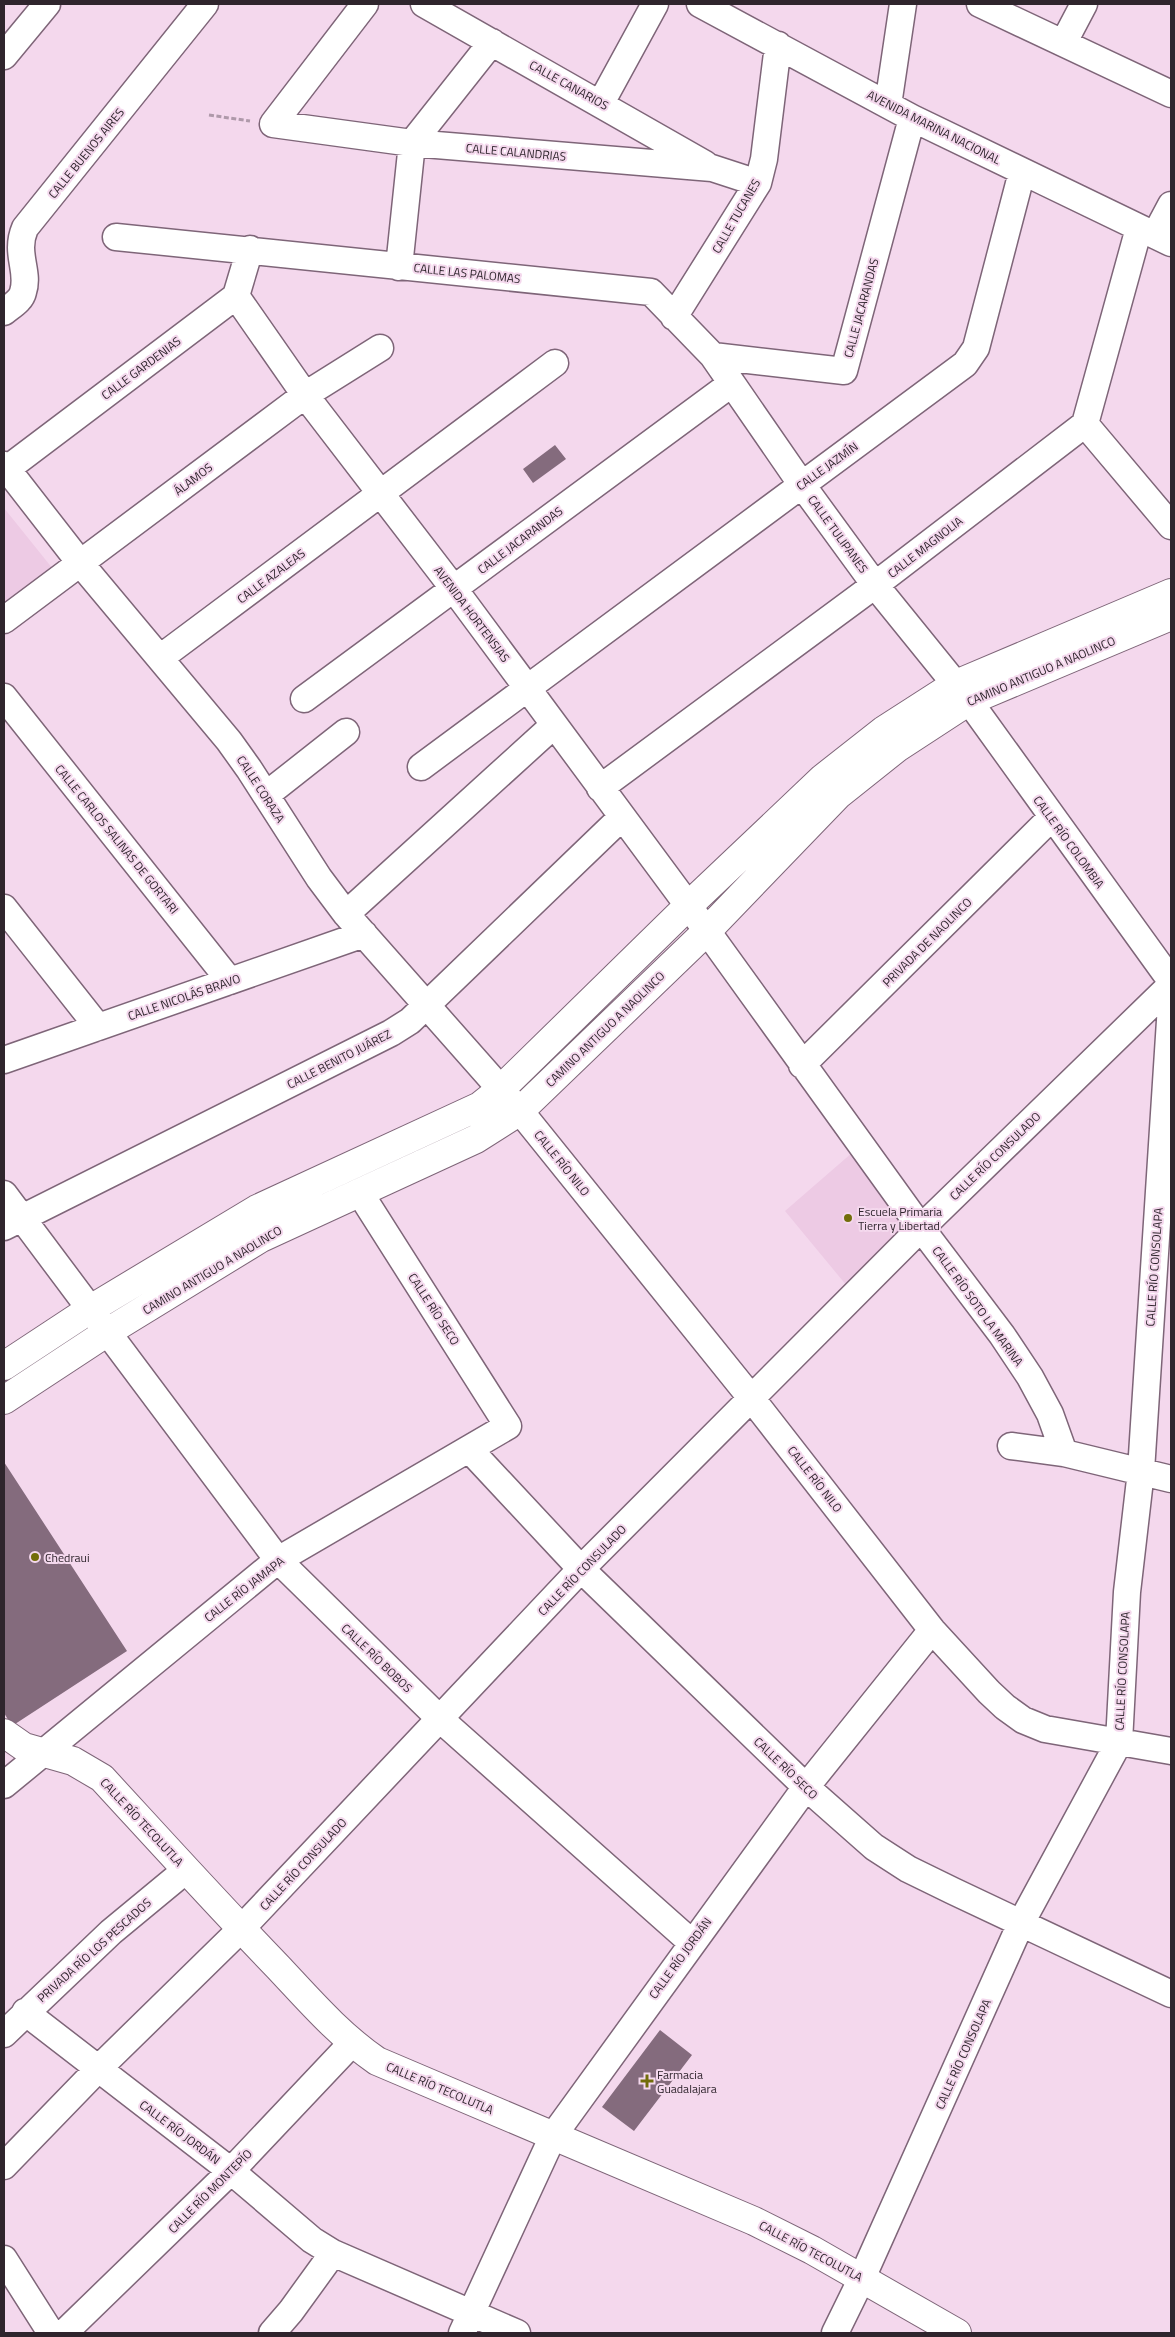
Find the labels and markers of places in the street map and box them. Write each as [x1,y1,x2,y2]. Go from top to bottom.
place label: Escuela Primaria Tierra y Libertad [858,1202,942,1235]
marker: Escuela Primaria Tierra y Libertad [842,1212,854,1224]
place label: Chedraui [45,1548,90,1567]
marker: Chedraui [29,1551,41,1563]
place label: Farmacia Guadalajara [657,2065,717,2098]
marker: Farmacia Guadalajara [641,2075,653,2087]

